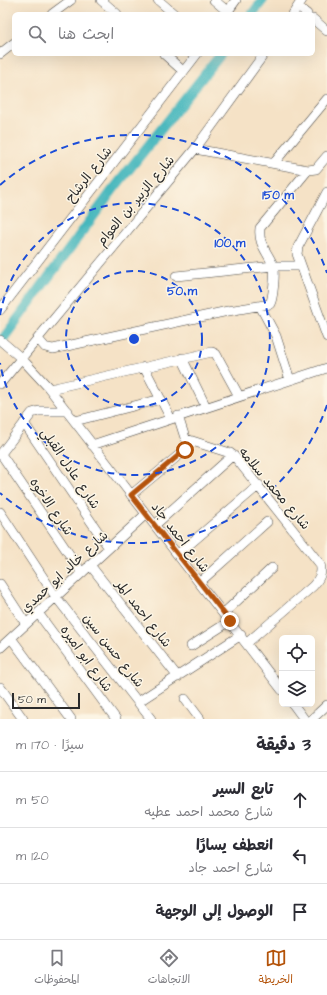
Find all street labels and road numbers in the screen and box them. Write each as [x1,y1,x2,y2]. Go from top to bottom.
street label: شارع الرشاح [61,143,116,206]
street label: شارع الزبير بن العوام [93,152,180,250]
street label: شارع عادل القبلي [35,424,104,514]
street label: شارع محمد سلامه [234,444,314,534]
street label: شارع الاخوه [25,474,77,539]
street label: شارع احمد جاد [147,499,213,576]
street label: شارع خالد ابو حمدي [17,527,112,617]
street label: شارع احمد المر [110,575,175,651]
street label: شارع حسن سين [79,610,148,691]
street label: شارع ابو اميره [56,622,116,695]

